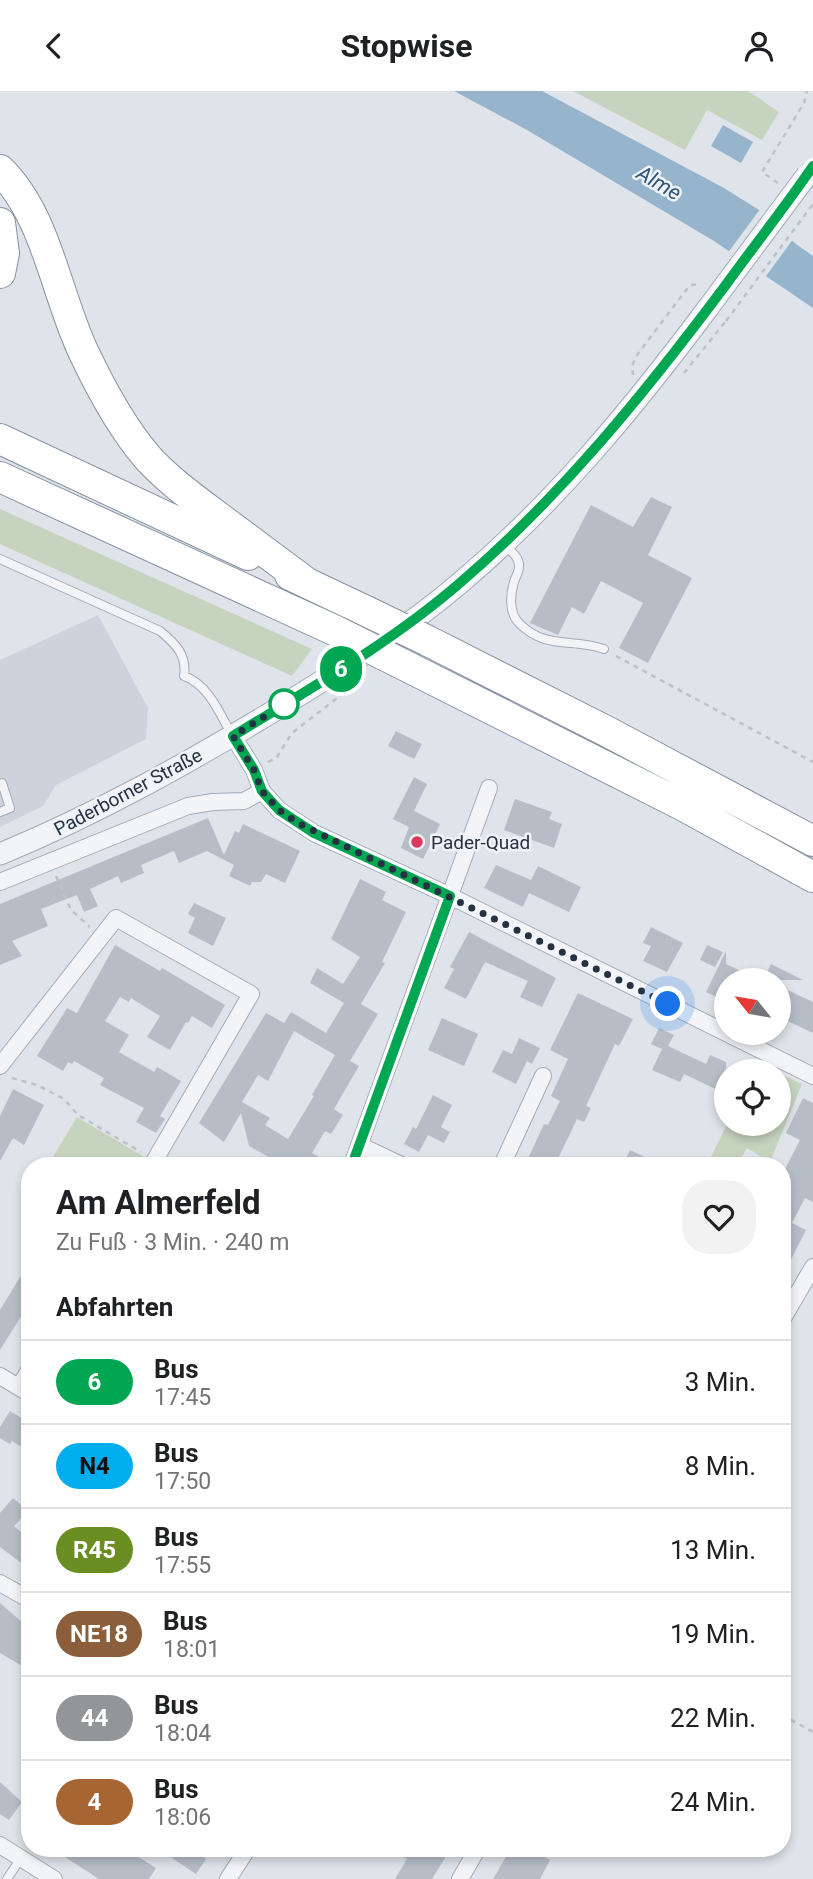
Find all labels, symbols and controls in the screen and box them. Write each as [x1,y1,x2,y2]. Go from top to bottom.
icon: back [35,27,73,65]
text: Stopwise [341,27,472,65]
icon: person [740,27,778,65]
water label: Alme [632,160,685,205]
line badge: 6 [318,646,364,692]
text: 6 [334,655,348,683]
unlabelled marker [269,689,299,719]
street label: Paderborner Straße [50,743,206,841]
place label: Pader-Quad [431,831,530,854]
marker: Pader-Quad [409,834,425,850]
north arrow [714,968,791,1045]
map controls [714,968,791,1136]
your location [650,986,685,1021]
button: locate [714,1059,791,1136]
button: heart [682,1180,756,1254]
text: Am Almerfeld [56,1183,261,1222]
text: Zu Fuß · 3 Min. · 240 m [56,1229,289,1256]
text: Abfahrten [56,1292,173,1322]
text: Bus [154,1354,199,1384]
text: 3 Min. [685,1367,756,1397]
text: 6 [88,1368,101,1396]
text: 17:45 [154,1384,211,1411]
text: Bus [154,1438,199,1468]
text: 8 Min. [685,1451,756,1481]
text: N4 [79,1452,110,1480]
text: 17:50 [154,1468,211,1495]
text: Bus [154,1522,199,1552]
text: 13 Min. [670,1535,756,1565]
text: R45 [73,1536,116,1564]
text: 17:55 [154,1552,211,1579]
text: Bus [163,1606,208,1636]
text: 19 Min. [670,1619,756,1649]
text: NE18 [70,1620,128,1648]
text: 18:01 [163,1636,220,1663]
text: Bus [154,1690,199,1720]
text: 22 Min. [670,1703,756,1733]
text: 44 [81,1704,108,1732]
text: 18:04 [154,1720,211,1747]
text: Bus [154,1774,199,1804]
text: 24 Min. [670,1787,756,1817]
text: 4 [88,1788,101,1816]
text: 18:06 [154,1804,211,1831]

